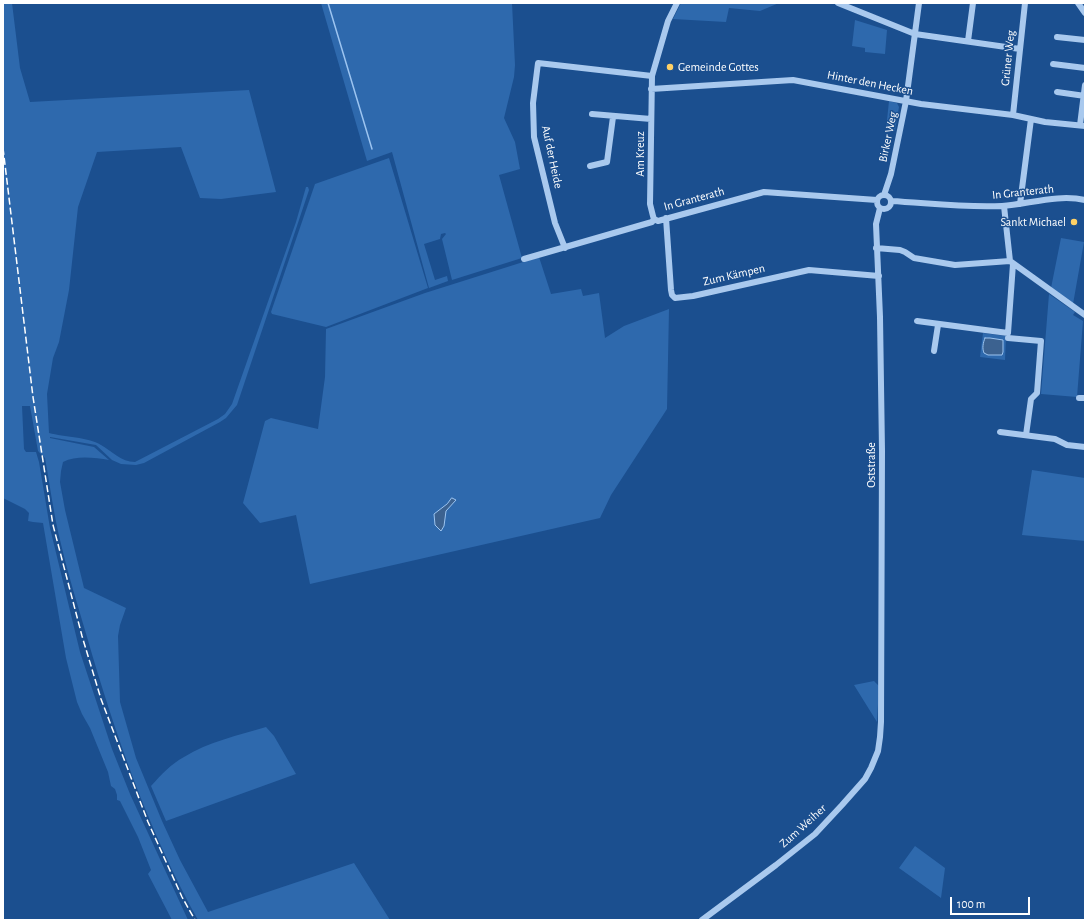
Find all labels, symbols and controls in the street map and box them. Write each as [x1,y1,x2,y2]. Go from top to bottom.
street label: Grüner Weg [998,29,1018,87]
place label: Gemeinde Gottes [678,60,759,74]
marker: Gemeinde Gottes [665,62,675,72]
street label: Hinter den Hecken [826,68,914,98]
street label: Birker Weg [876,110,900,164]
street label: Auf der Heide [538,124,566,190]
street label: Am Kreuz [633,131,647,177]
street label: In Granterath [991,182,1055,202]
street label: In Granterath [662,184,726,214]
place label: Sankt Michael [1000,215,1066,229]
marker: Sankt Michael [1069,217,1079,227]
street label: Zum Kämpen [702,261,766,289]
street label: Oststraße [864,442,878,488]
street label: Zum Weiher [777,801,829,851]
scale bar [952,889,1032,915]
text: 100 m [957,898,985,910]

